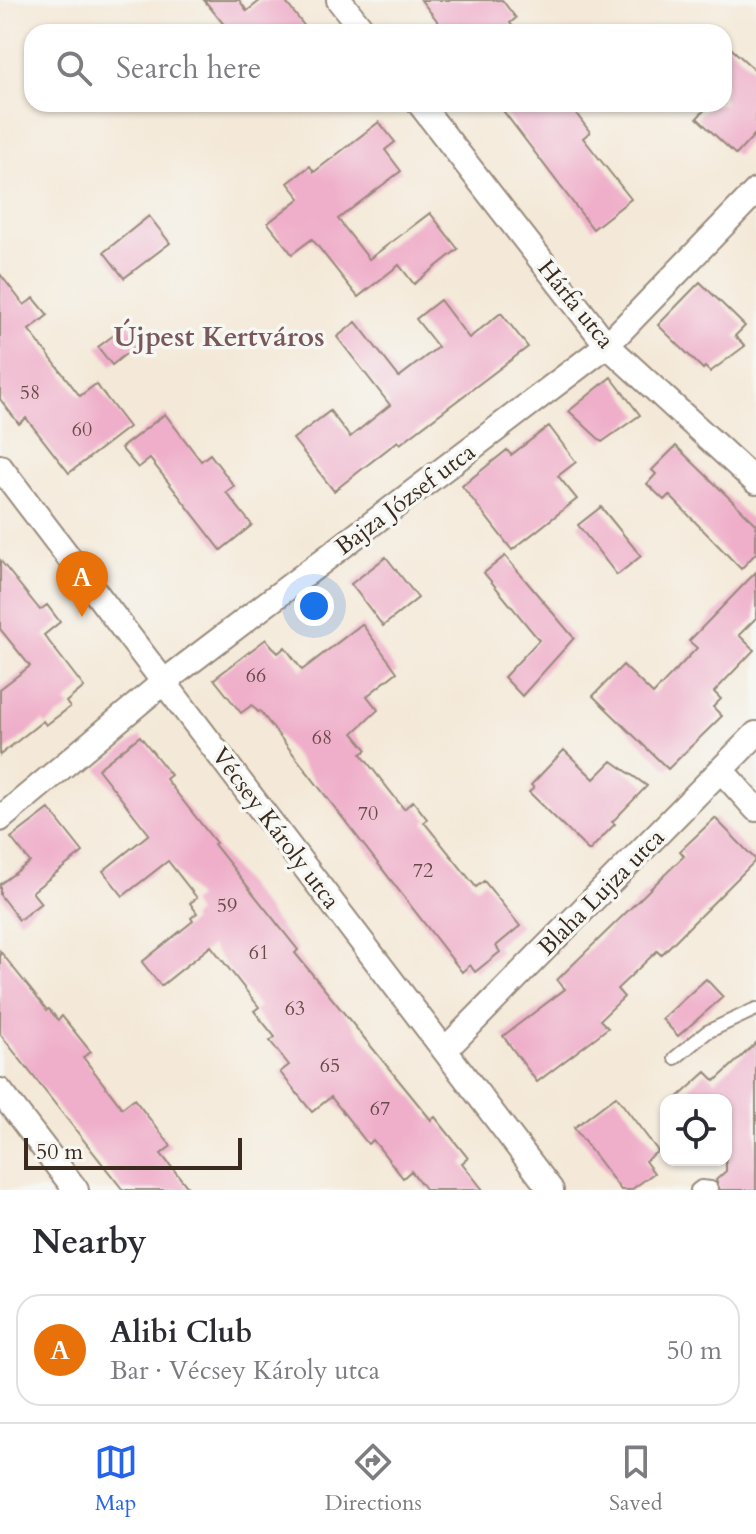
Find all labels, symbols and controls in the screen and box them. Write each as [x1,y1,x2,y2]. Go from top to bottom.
search box [24,24,732,112]
icon: search [52,46,96,90]
text: Search here [116,48,261,89]
street label: Hárfa utca [530,253,622,356]
district label: Újpest Kertváros [113,318,325,356]
house number: 58 [20,379,40,406]
house number: 60 [72,416,92,443]
street label: Bajza József utca [328,435,483,563]
pin: A [56,551,108,617]
your location [294,586,334,626]
house number: 66 [246,662,266,689]
house number: 68 [312,724,332,751]
street label: Vécsey Károly utca [204,741,348,917]
house number: 70 [358,800,378,827]
street label: Blaha Lujza utca [531,821,672,963]
house number: 72 [413,857,433,884]
house number: 59 [217,892,237,919]
house number: 61 [249,939,269,966]
house number: 63 [285,995,305,1022]
house number: 65 [320,1052,340,1079]
map controls [660,1094,732,1166]
button: locate [660,1094,732,1166]
house number: 67 [370,1095,390,1122]
scale bar [24,1134,242,1170]
text: 50 m [36,1137,83,1167]
text: Nearby [32,1219,147,1265]
text: Alibi Club [110,1312,253,1353]
text: A [50,1333,70,1368]
text: 50 m [666,1333,722,1368]
text: Bar · Vécsey Károly utca [110,1353,380,1388]
tab: Map [94,1440,138,1518]
tab: Directions [325,1440,422,1518]
tab: Saved [609,1440,662,1518]

